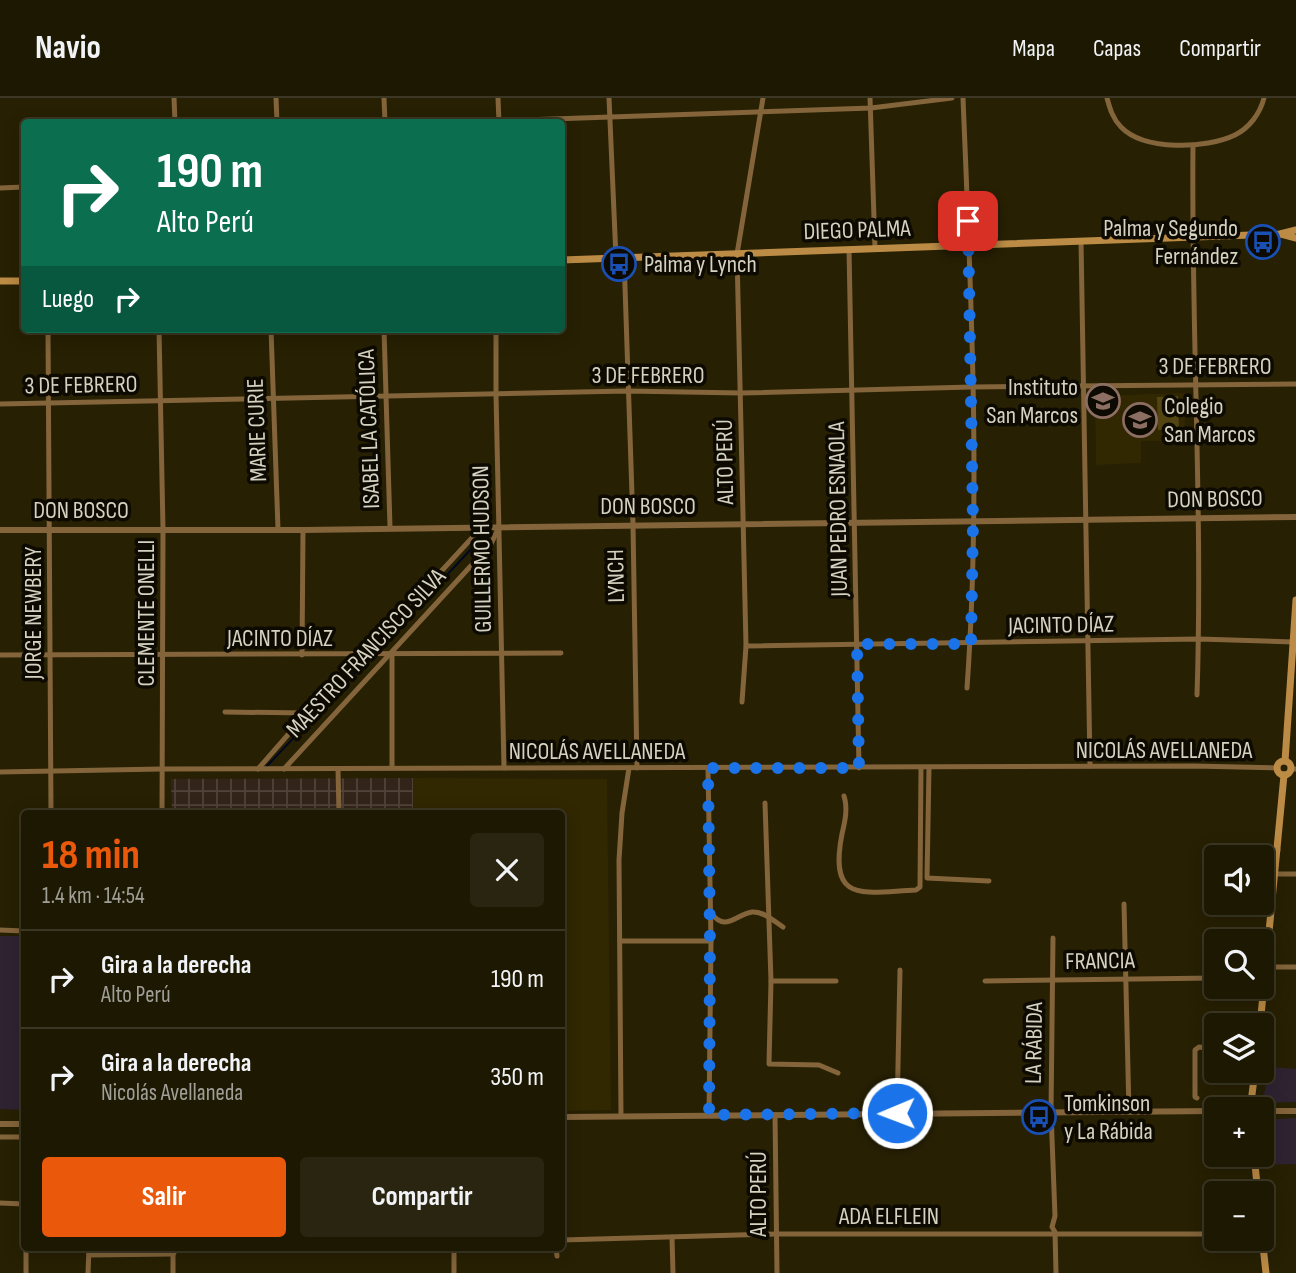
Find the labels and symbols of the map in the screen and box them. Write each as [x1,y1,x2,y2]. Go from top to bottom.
pin [938,191,998,251]
street label: DIEGO PALMA [803,214,912,246]
place label: Palma y Segundo Fernández [1103,214,1238,271]
bus stop icon: Palma y Segundo Fernández [1244,223,1282,261]
bus stop icon: Palma y Lynch [600,245,638,283]
place label: Palma y Lynch [644,250,757,279]
street label: ISABEL LA CATÓLICA [352,348,386,509]
street label: 3 DE FEBRERO [1158,352,1272,381]
street label: 3 DE FEBRERO [591,361,705,390]
street label: 3 DE FEBRERO [24,370,138,400]
place label: Instituto San Marcos [986,373,1078,430]
street label: MARIE CURIE [241,378,273,482]
school or university icon: Instituto San Marcos [1084,382,1122,420]
place label: Colegio San Marcos [1164,392,1256,449]
school or university icon: Colegio San Marcos [1121,401,1159,439]
street label: ALTO PERÚ [710,419,740,506]
street label: JUAN PEDRO ESNAOLA [822,421,854,598]
street label: GUILLERMO HUDSON [466,465,498,633]
street label: DON BOSCO [1167,484,1263,514]
street label: DON BOSCO [600,492,696,521]
street label: DON BOSCO [33,496,129,525]
street label: CLEMENTE ONELLI [132,540,161,686]
street label: JORGE NEWBERY [19,547,48,680]
street label: LYNCH [601,549,631,603]
street label: MAESTRO FRANCISCO SILVA [280,562,452,744]
street label: JACINTO DÍAZ [1007,610,1114,640]
street label: JACINTO DÍAZ [226,624,333,653]
street label: NICOLÁS AVELLANEDA [1076,736,1253,765]
street label: NICOLÁS AVELLANEDA [509,737,686,766]
street label: FRANCIA [1065,946,1136,976]
street label: LA RÁBIDA [1019,1001,1049,1084]
position arrow [860,1076,934,1150]
place label: Tomkinson y La Rábida [1064,1089,1153,1146]
bus stop icon: Tomkinson y La Rábida [1020,1098,1058,1136]
street label: ALTO PERÚ [744,1151,773,1238]
street label: ADA ELFLEIN [838,1202,939,1231]

